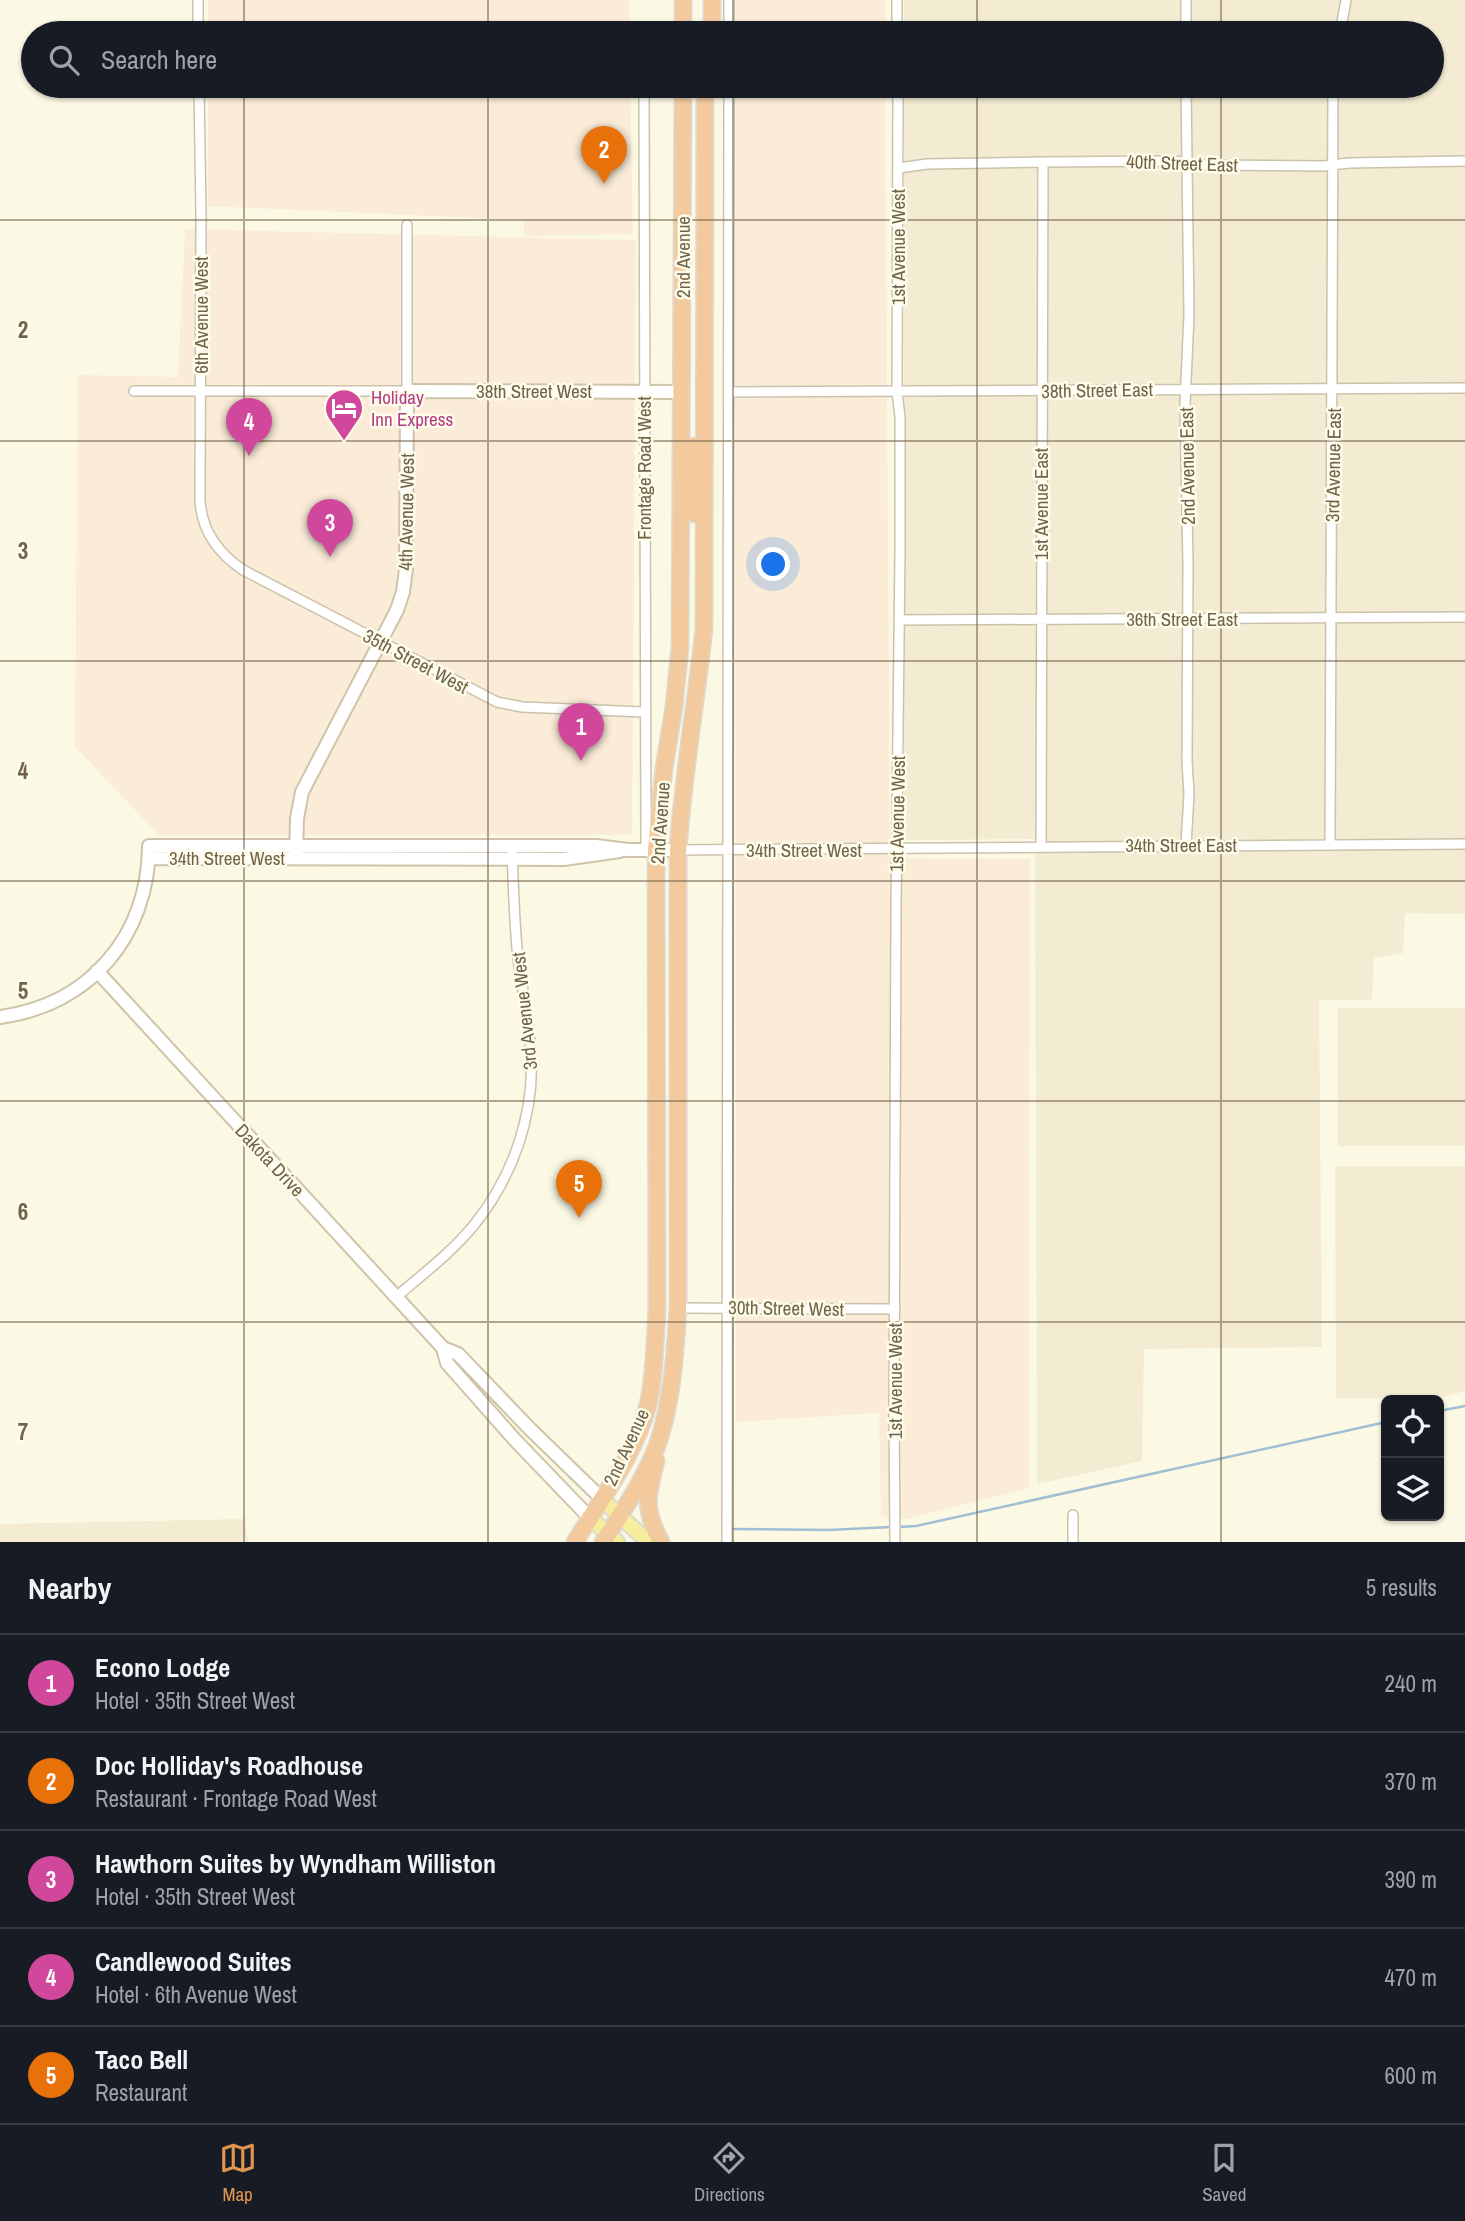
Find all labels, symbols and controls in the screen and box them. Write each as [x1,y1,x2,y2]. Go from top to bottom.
search box [21,21,1444,98]
icon: search [45,41,83,79]
text: Search here [101,42,217,77]
pin: 2 [581,126,627,184]
street label: 40th Street East [1126,148,1239,178]
street label: 1st Avenue West [885,188,911,305]
street label: 2nd Avenue [670,216,696,298]
street label: 6th Avenue West [188,256,214,374]
text: 2 [18,314,28,345]
street label: 38th Street East [1041,376,1154,404]
street label: 38th Street West [476,378,593,404]
place label: Holiday Inn Express [371,384,453,432]
hotel icon: Holiday Inn Express [323,387,365,442]
street label: Frontage Road West [631,396,657,540]
pin: 4 [226,398,272,456]
street label: 2nd Avenue East [1173,406,1201,525]
street label: 3rd Avenue East [1319,407,1347,522]
street label: 1st Avenue East [1028,447,1054,560]
street label: 4th Avenue West [392,452,420,571]
pin: 3 [307,499,353,557]
text: 3 [18,535,28,566]
your location [756,547,790,581]
street label: 36th Street East [1126,606,1239,632]
street label: 35th Street West [359,622,474,700]
pin: 1 [558,703,604,761]
text: 4 [18,755,29,786]
street label: 1st Avenue West [883,755,911,872]
street label: 2nd Avenue [644,781,676,865]
street label: 34th Street East [1125,832,1238,858]
street label: 34th Street West [746,837,863,863]
street label: 34th Street West [169,845,286,871]
street label: 3rd Avenue West [505,950,543,1071]
text: 5 [18,975,28,1006]
street label: Dakota Drive [229,1118,311,1202]
pin: 5 [556,1160,602,1218]
text: 6 [18,1196,28,1227]
street label: 30th Street West [728,1294,845,1322]
street label: 1st Avenue West [882,1322,908,1439]
map controls [1381,1395,1444,1521]
button: locate [1381,1395,1444,1458]
street label: 2nd Avenue [597,1404,655,1490]
text: 7 [18,1416,28,1447]
button: layers [1381,1458,1444,1521]
text: Nearby [28,1568,111,1608]
text: 5 results [1366,1572,1437,1603]
text: Econo Lodge [95,1650,230,1685]
text: 1 [46,1668,56,1699]
text: 240 m [1385,1668,1437,1699]
text: Hotel · 35th Street West [95,1685,295,1716]
text: Doc Holliday's Roadhouse [95,1748,363,1783]
text: 2 [46,1766,56,1797]
text: 370 m [1385,1766,1437,1797]
text: Restaurant · Frontage Road West [95,1783,377,1814]
text: Hawthorn Suites by Wyndham Williston [95,1846,496,1881]
text: 3 [46,1864,56,1895]
text: 390 m [1385,1864,1437,1895]
text: Hotel · 35th Street West [95,1881,295,1912]
text: Candlewood Suites [95,1944,292,1979]
text: 4 [46,1962,56,1993]
text: 470 m [1385,1962,1437,1993]
text: Hotel · 6th Avenue West [95,1979,297,2010]
text: Taco Bell [95,2042,188,2077]
text: 5 [46,2060,56,2091]
text: 600 m [1385,2060,1437,2091]
text: Restaurant [95,2077,187,2108]
tab: Map [219,2139,257,2207]
tab: Directions [694,2139,765,2207]
tab: Saved [1202,2139,1246,2207]

